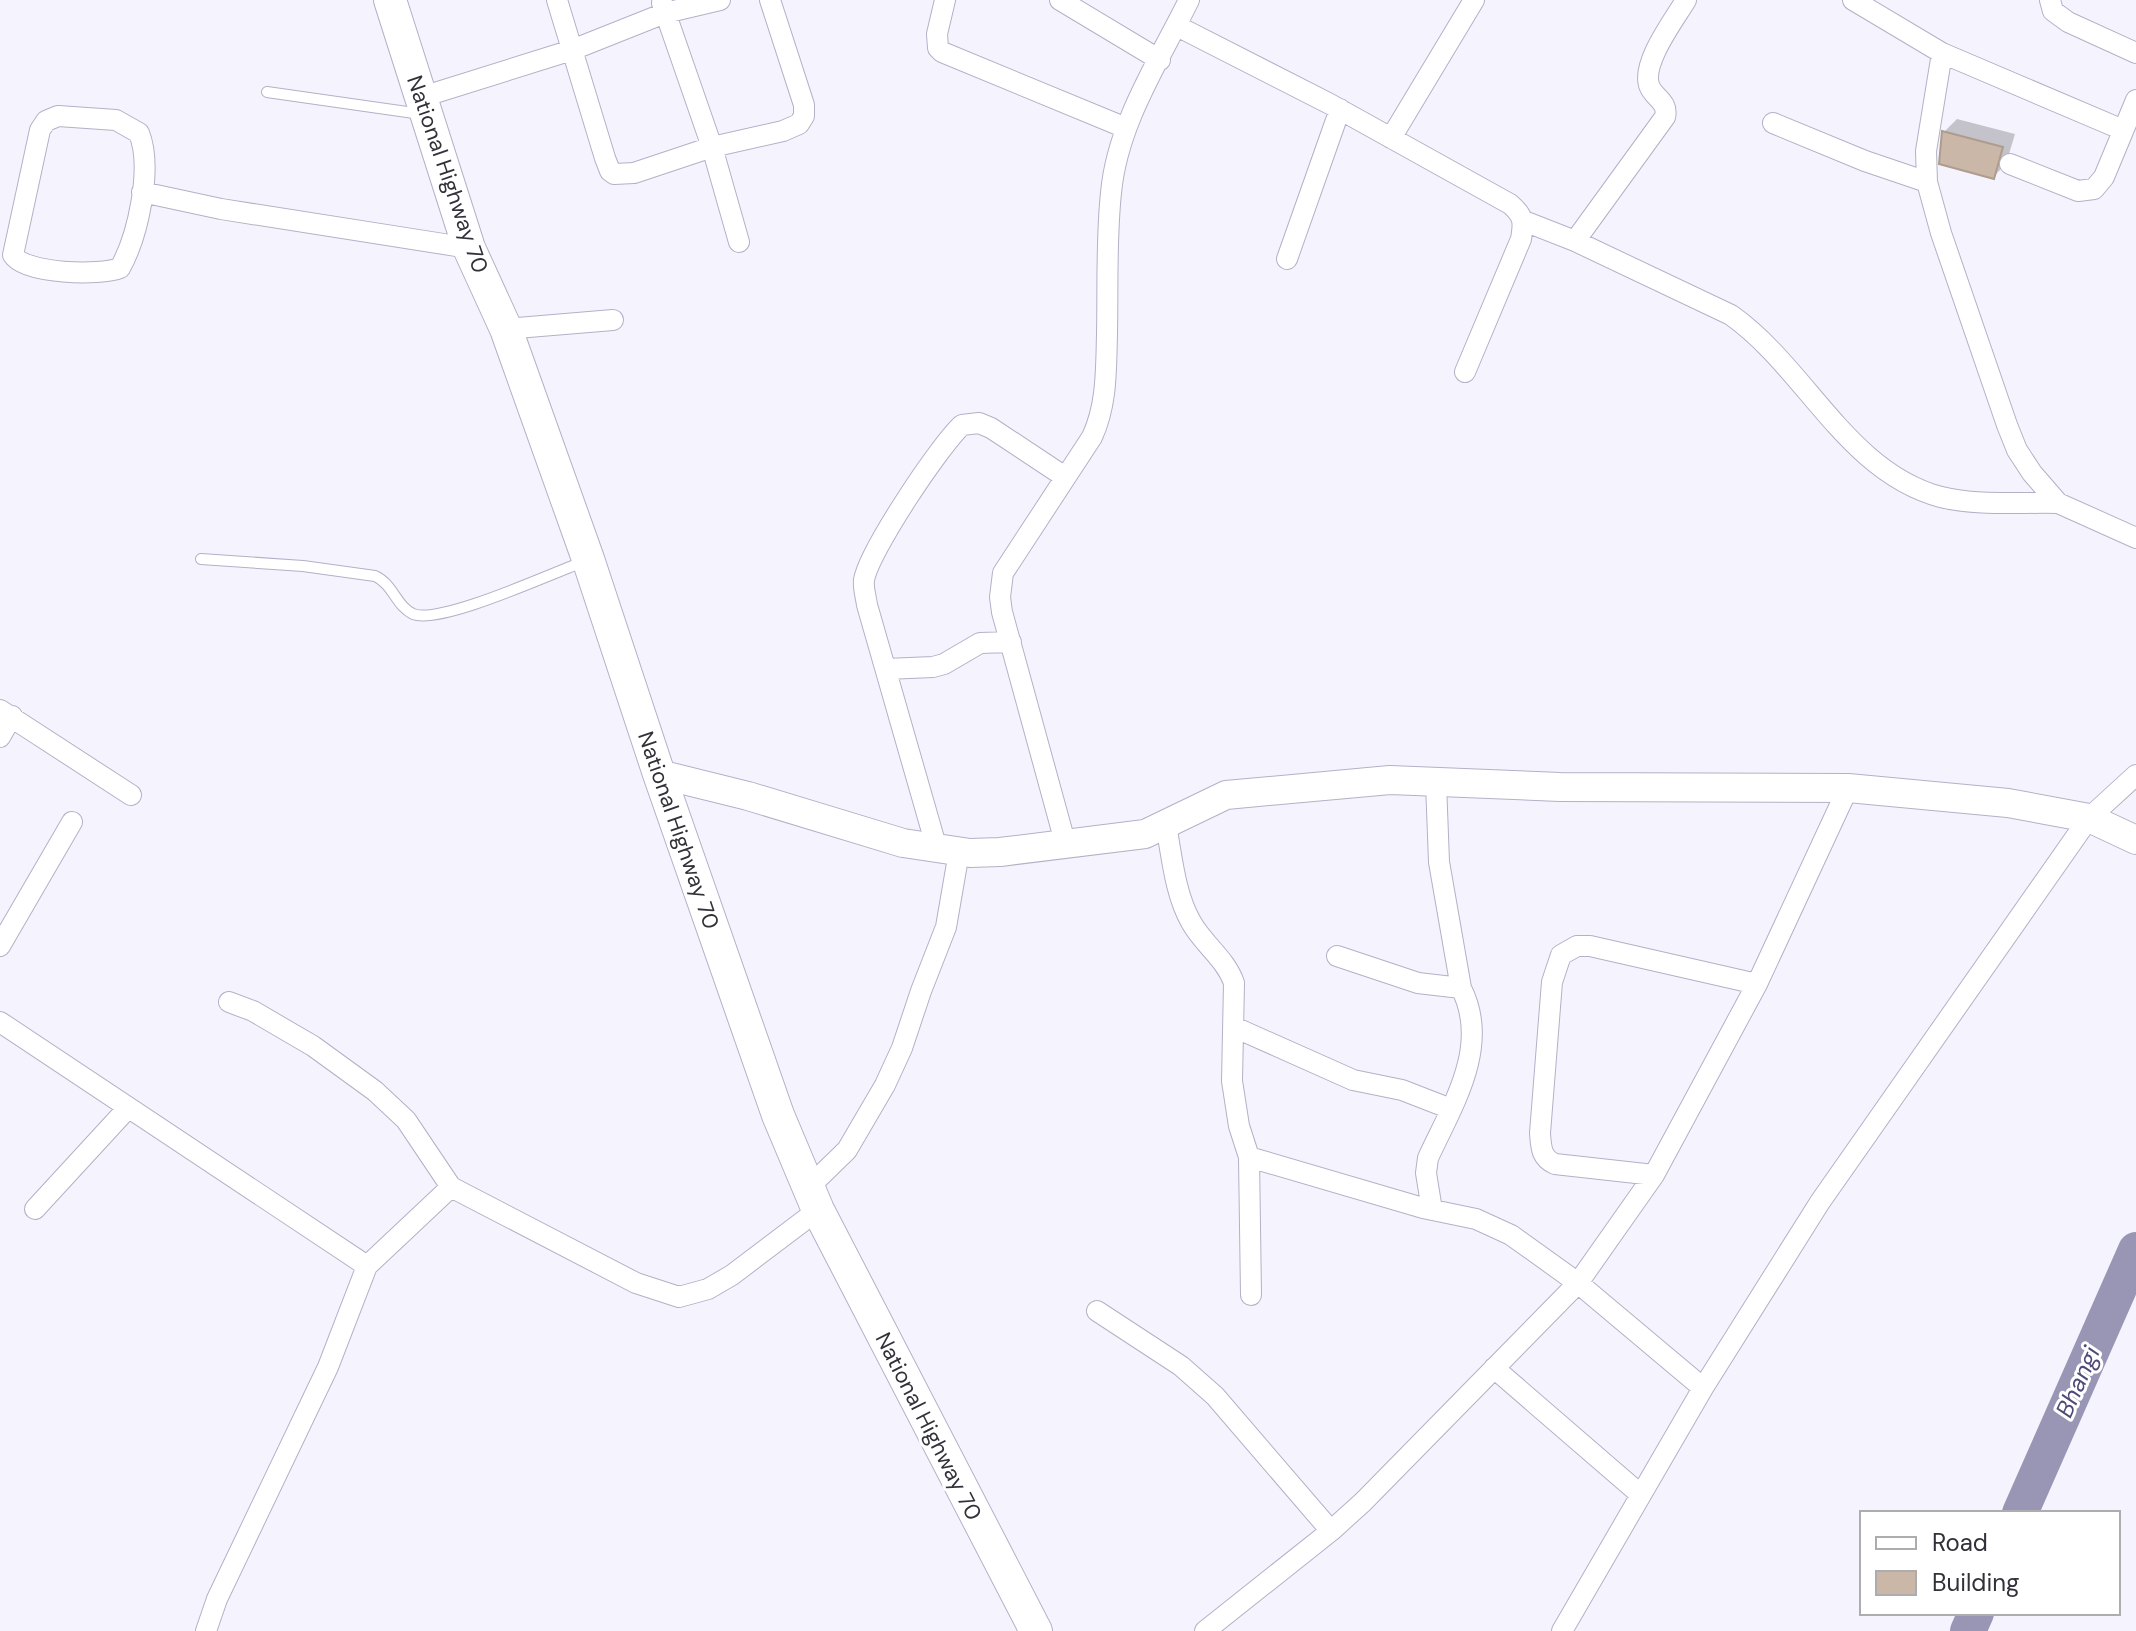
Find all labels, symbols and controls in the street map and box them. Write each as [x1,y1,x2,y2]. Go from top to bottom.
street label: National Highway 70 [400,72,495,277]
street label: National Highway 70 [631,728,726,933]
street label: National Highway 70 [869,1327,988,1525]
water label: Bhangi [2048,1340,2107,1422]
legend [1860,1511,2120,1615]
text: Road [1932,1527,1988,1558]
text: Building [1932,1567,2019,1598]

